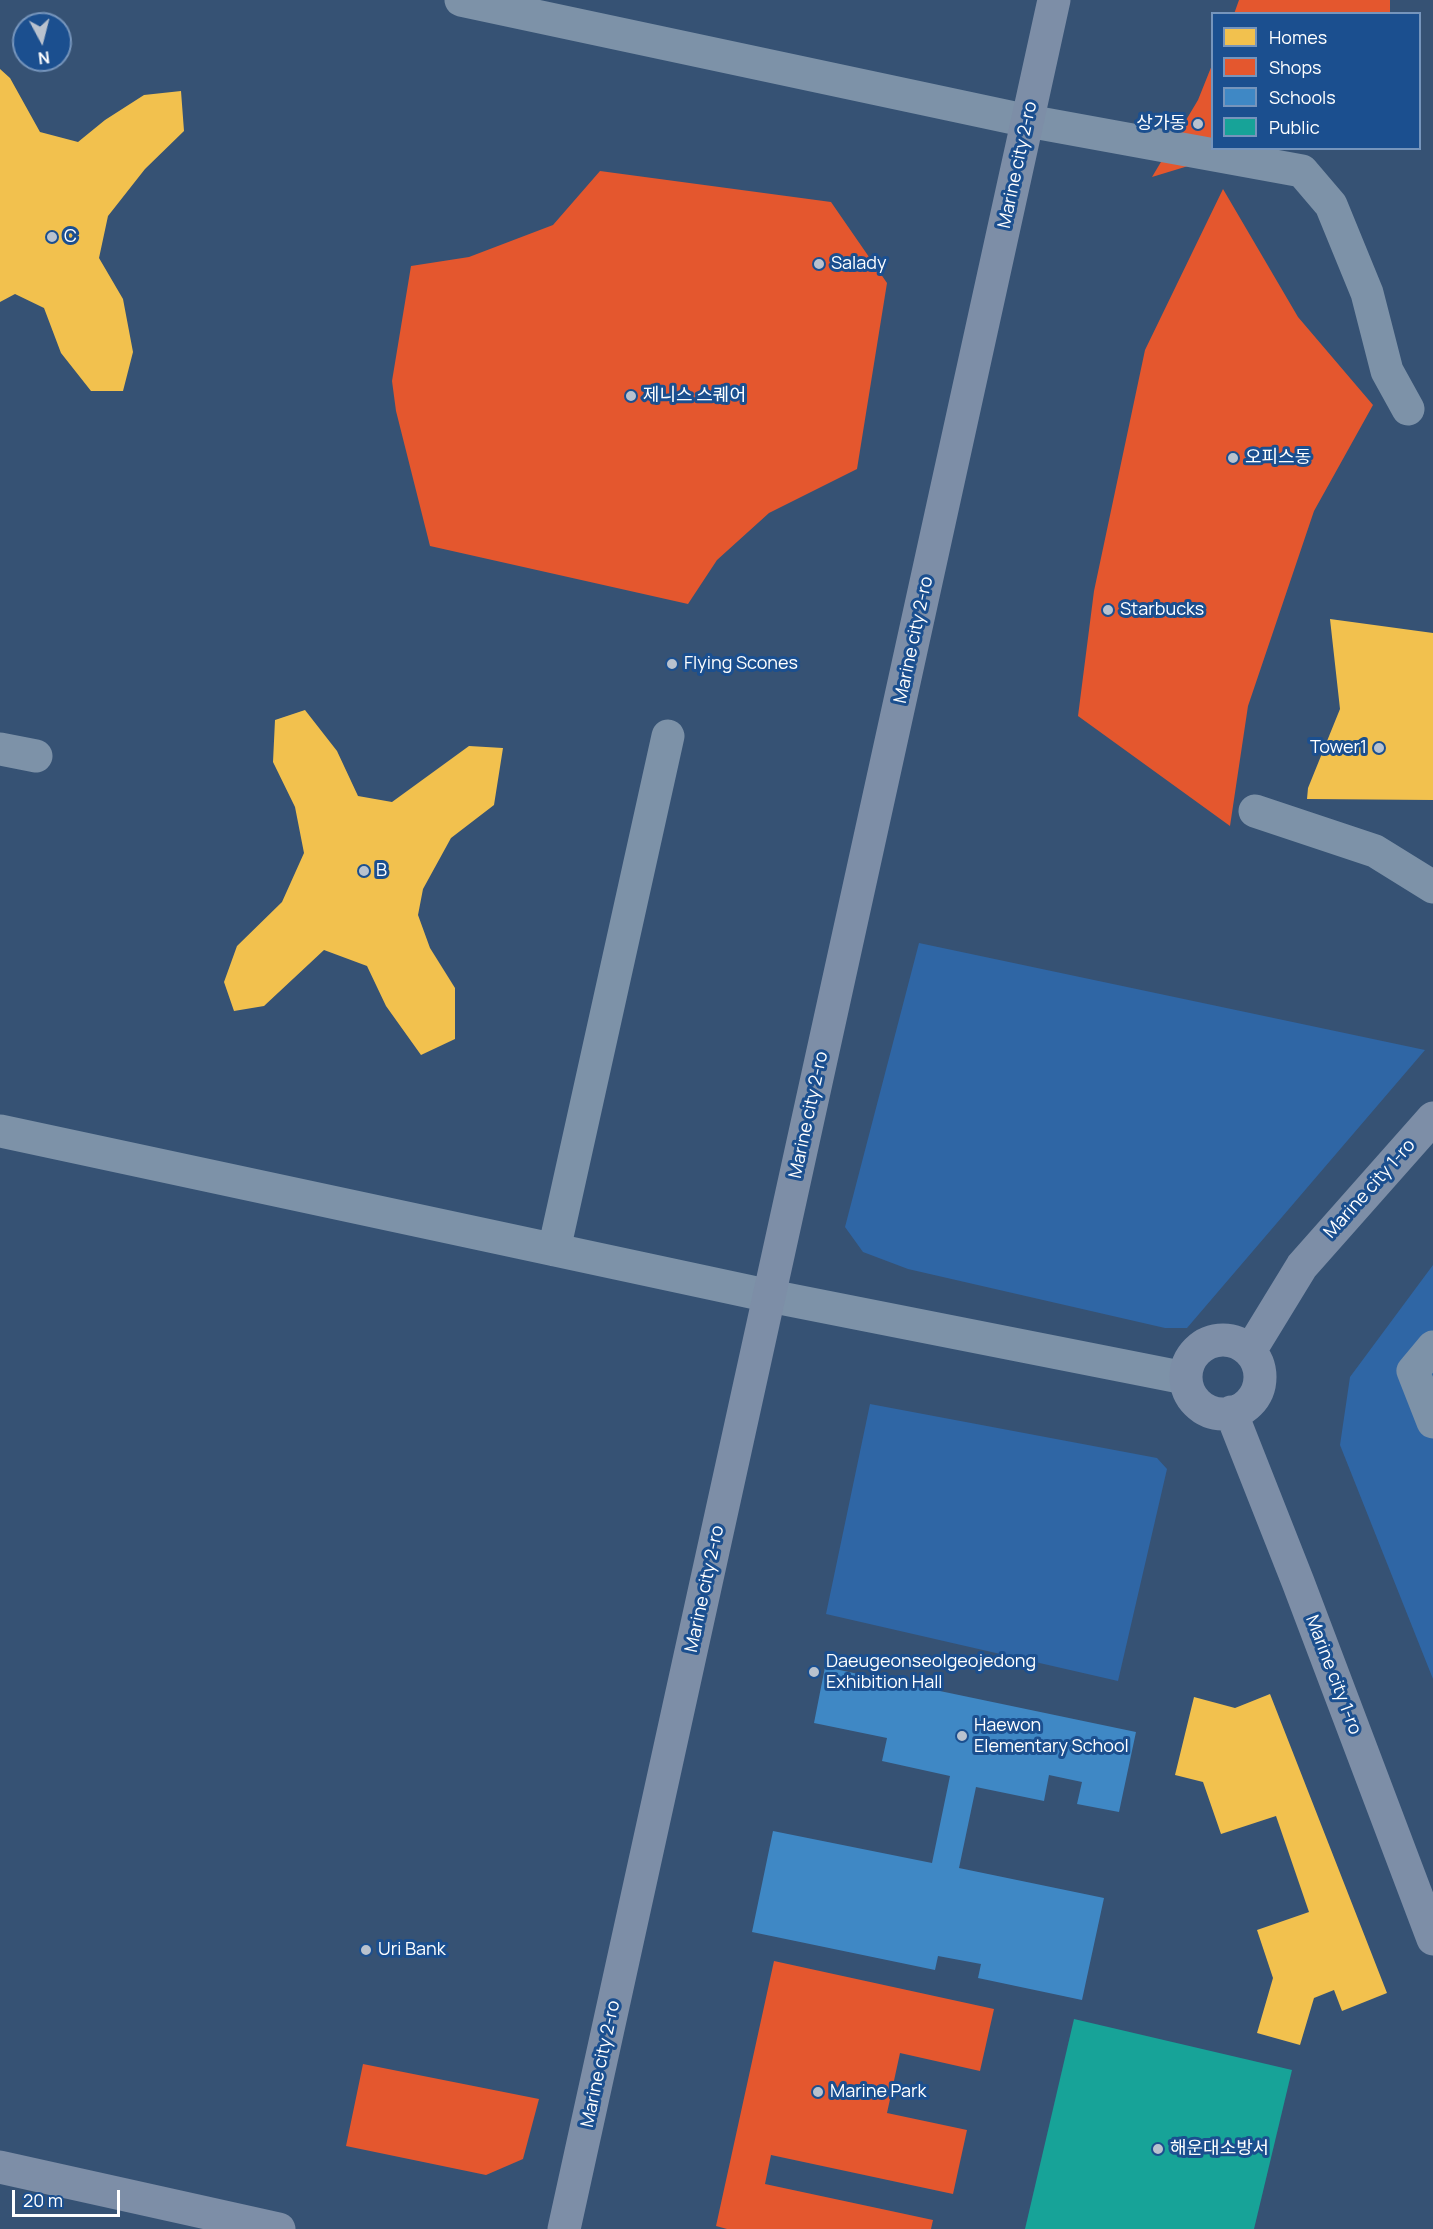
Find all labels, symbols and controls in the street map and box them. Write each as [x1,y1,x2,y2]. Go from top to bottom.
north arrow [12,12,72,72]
legend [1211,12,1421,150]
text: Homes [1269,25,1327,49]
text: N [37,46,51,69]
text: Shops [1269,55,1321,79]
text: Schools [1269,85,1336,109]
street label: Marine city 2-ro [994,100,1042,230]
place label: 상가동 [1136,113,1186,135]
text: Public [1269,115,1320,139]
marker: 상가동 [1191,117,1205,131]
place label: C [64,226,77,248]
marker: C [45,230,59,244]
place label: Salady [831,253,886,275]
marker: Salady [812,257,826,271]
place label: 제니스 스퀘어 [643,385,746,407]
marker: 제니스 스퀘어 [624,389,638,403]
place label: 오피스동 [1245,447,1311,469]
marker: 오피스동 [1226,451,1240,465]
street label: Marine city 2-ro [890,575,938,705]
place label: Starbucks [1120,599,1204,621]
marker: Starbucks [1101,603,1115,617]
place label: Flying Scones [684,653,798,675]
marker: Flying Scones [665,657,679,671]
place label: Tower1 [1310,737,1367,759]
marker: Tower1 [1372,741,1386,755]
place label: B [376,860,387,882]
marker: B [357,864,371,878]
street label: Marine city 2-ro [785,1050,833,1180]
street label: Marine city 1-ro [1320,1135,1420,1243]
street label: Marine city 2-ro [681,1524,729,1654]
street label: Marine city 1-ro [1300,1612,1366,1738]
place label: Daeugeonseolgeojedong Exhibition Hall [826,1651,1036,1694]
marker: Daeugeonseolgeojedong Exhibition Hall [807,1665,821,1679]
place label: Haewon Elementary School [974,1715,1129,1758]
marker: Haewon Elementary School [955,1729,969,1743]
place label: Uri Bank [378,1939,446,1961]
marker: Uri Bank [359,1943,373,1957]
street label: Marine city 2-ro [577,1999,625,2129]
place label: Marine Park [830,2081,926,2103]
marker: Marine Park [811,2085,825,2099]
place label: 해운대소방서 [1170,2138,1269,2160]
marker: 해운대소방서 [1151,2142,1165,2156]
scale bar [15,2178,123,2216]
text: 20 m [23,2188,63,2212]

